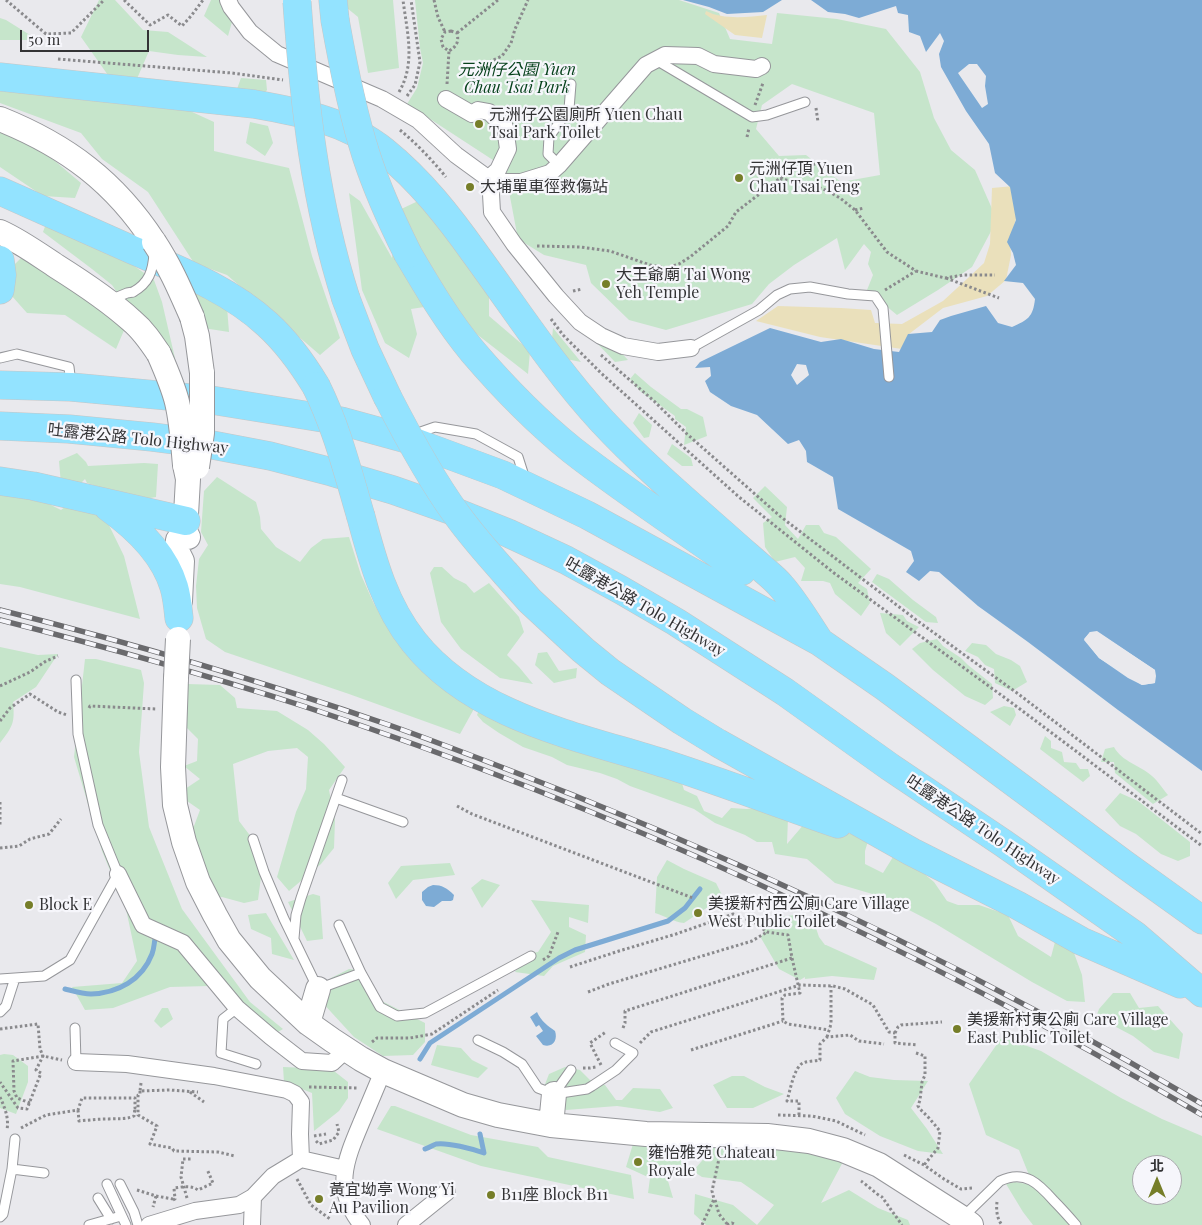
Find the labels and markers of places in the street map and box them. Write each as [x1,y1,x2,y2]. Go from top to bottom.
place label: 元洲仔公園廁所 Yuen Chau Tsai Park Toilet [489,105,683,143]
marker: 元洲仔公園廁所 Yuen Chau Tsai Park Toilet [473,118,485,130]
place label: 元洲仔頂 Yuen Chau Tsai Teng [749,159,859,197]
marker: 元洲仔頂 Yuen Chau Tsai Teng [733,172,745,184]
place label: 大埔單車徑救傷站 [480,177,608,197]
marker: 大埔單車徑救傷站 [464,181,476,193]
place label: 大王爺廟 Tai Wong Yeh Temple [616,265,750,303]
marker: 大王爺廟 Tai Wong Yeh Temple [600,278,612,290]
place label: 美援新村西公廁 Care Village West Public Toilet [708,894,910,932]
place label: Block E [39,895,92,915]
marker: Block E [23,899,35,911]
marker: 美援新村西公廁 Care Village West Public Toilet [692,907,704,919]
place label: 美援新村東公廁 Care Village East Public Toilet [967,1010,1169,1048]
marker: 美援新村東公廁 Care Village East Public Toilet [951,1023,963,1035]
place label: 雍怡雅苑 Chateau Royale [648,1143,775,1181]
marker: 雍怡雅苑 Chateau Royale [632,1156,644,1168]
place label: 黃宜坳亭 Wong Yi Au Pavilion [329,1180,455,1218]
place label: B11座 Block B11 [501,1185,608,1205]
marker: B11座 Block B11 [485,1189,497,1201]
marker: 黃宜坳亭 Wong Yi Au Pavilion [313,1193,325,1205]

